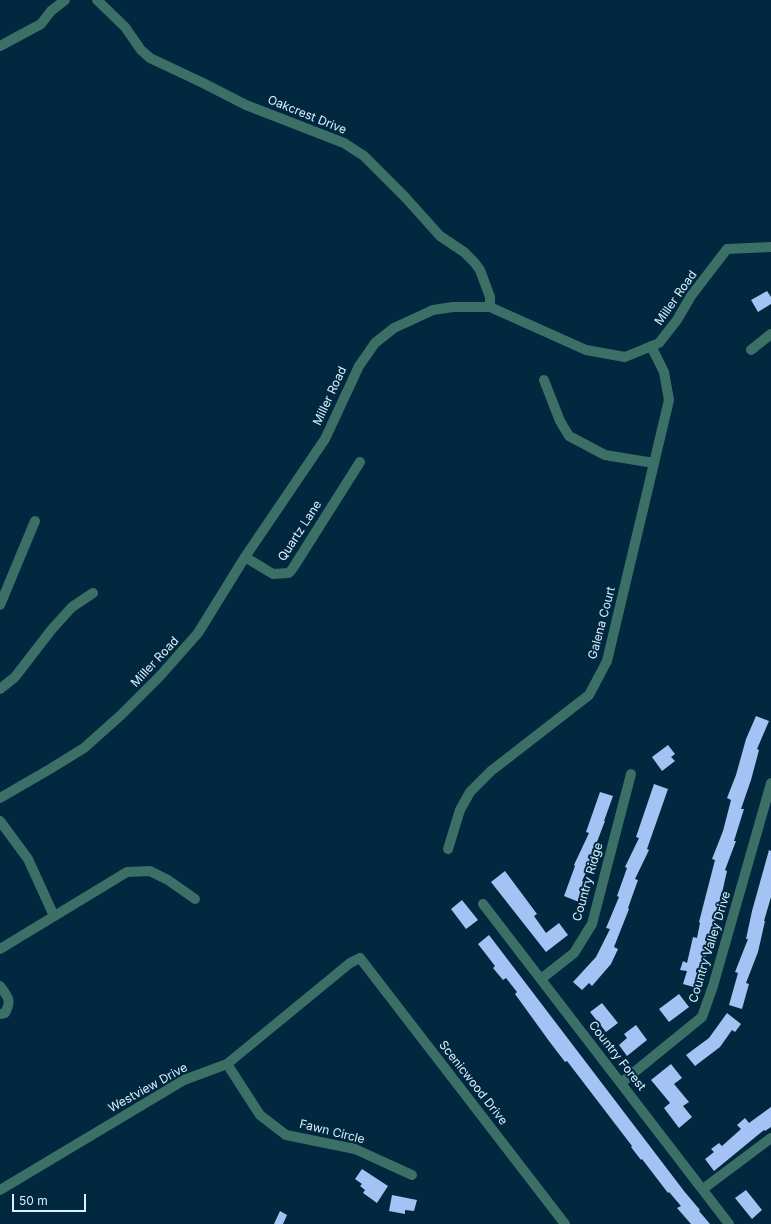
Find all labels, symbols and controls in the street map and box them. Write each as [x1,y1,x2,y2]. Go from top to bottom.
street label: Oakcrest Drive [265,93,349,137]
street label: Miller Road [652,268,700,328]
street label: Miller Road [310,364,350,428]
street label: Quartz Lane [275,498,325,564]
street label: Galena Court [585,585,619,661]
street label: Miller Road [128,634,182,690]
street label: Country Ridge [570,841,606,923]
street label: Country Valley Drive [686,890,734,1004]
street label: Country Forest [585,1018,649,1094]
street label: Scenicwood Drive [436,1038,510,1128]
street label: Westview Drive [106,1060,190,1116]
street label: Fawn Circle [298,1117,366,1147]
scale bar [14,1186,88,1212]
text: 50 m [19,1193,48,1208]

